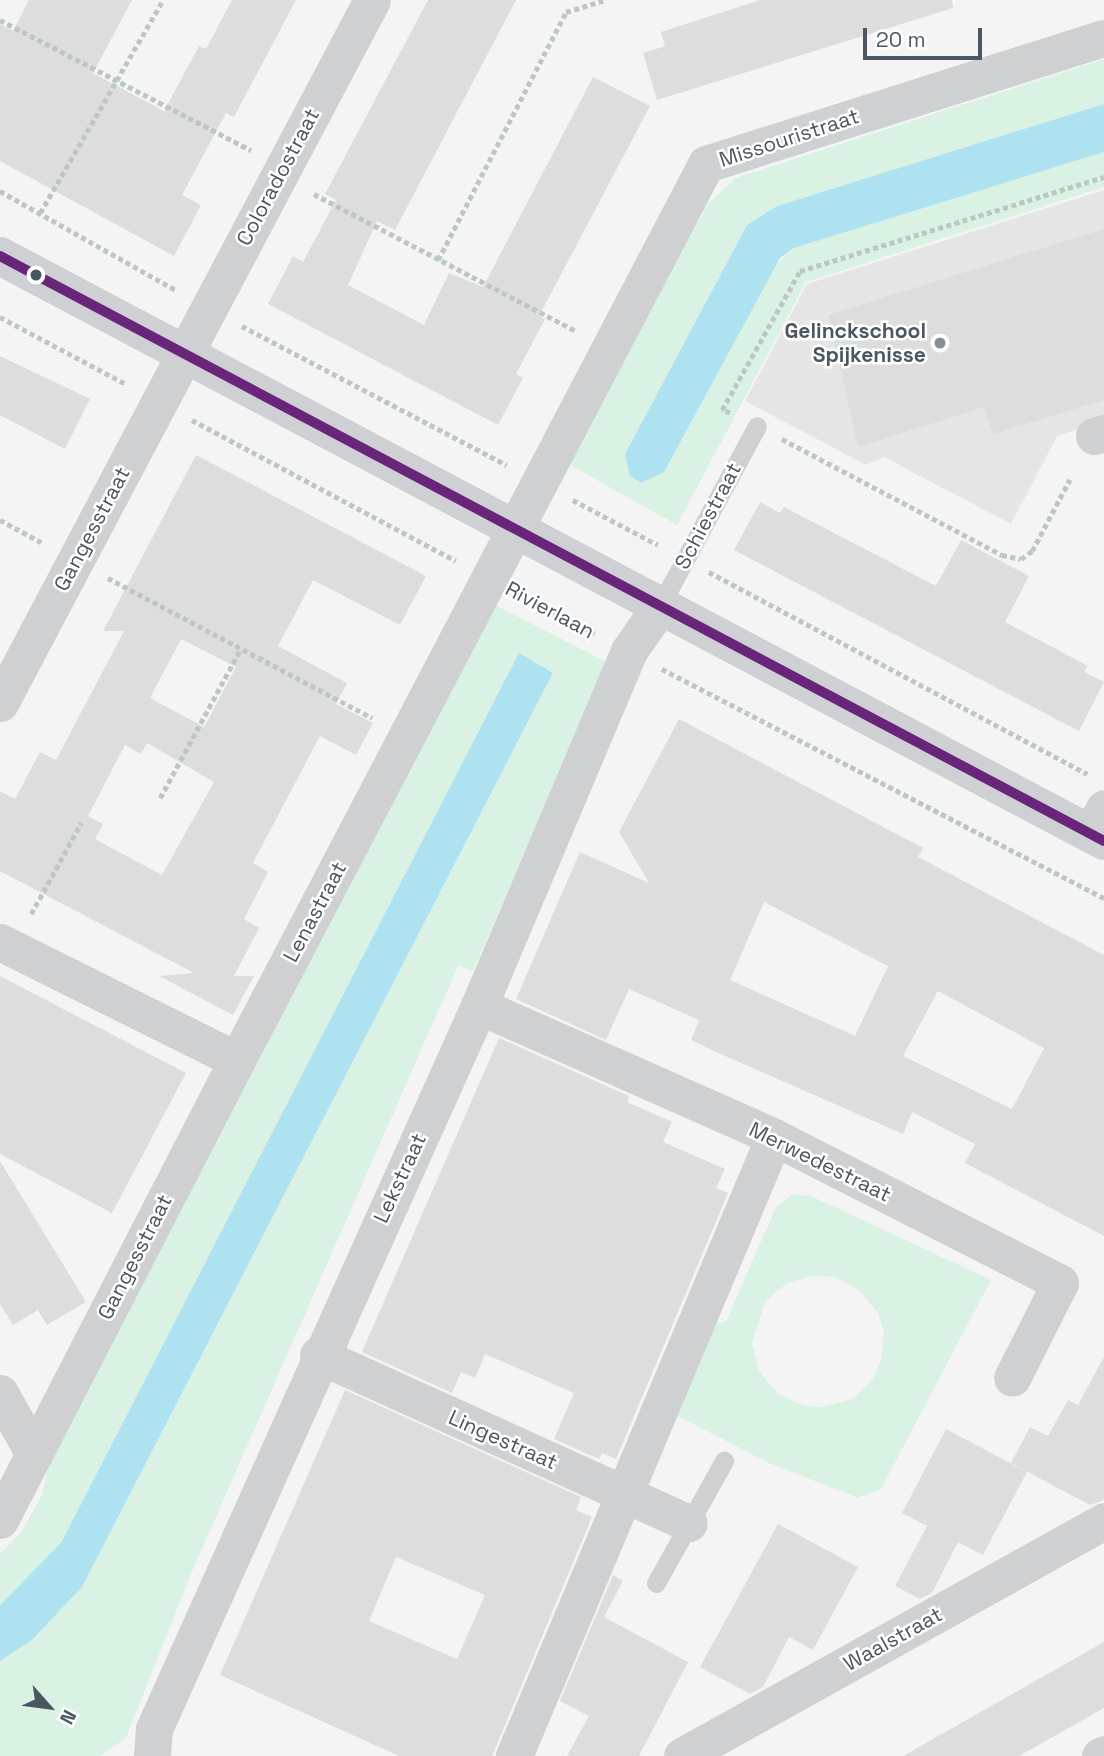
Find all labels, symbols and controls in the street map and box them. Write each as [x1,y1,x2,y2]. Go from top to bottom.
scale bar [866,14,985,58]
text: 20 m [876,26,926,53]
street label: Coloradostraat [231,104,325,250]
street label: Missouristraat [716,104,862,172]
unlabelled marker [29,268,43,282]
place label: Gelinckschool Spijkenisse [784,318,926,368]
marker: Gelinckschool Spijkenisse [932,335,948,351]
street label: Schiestraat [669,458,747,574]
street label: Gangesstraat [49,463,135,595]
street label: Rivierlaan [501,576,599,644]
street label: Lenastraat [278,858,352,966]
street label: Merwedestraat [745,1117,895,1207]
street label: Lekstraat [368,1129,432,1227]
street label: Gangesstraat [93,1190,177,1324]
street label: Lingestraat [445,1405,561,1475]
street label: Waalstraat [839,1602,947,1676]
north arrow [14,1672,84,1742]
text: N [54,1706,82,1729]

